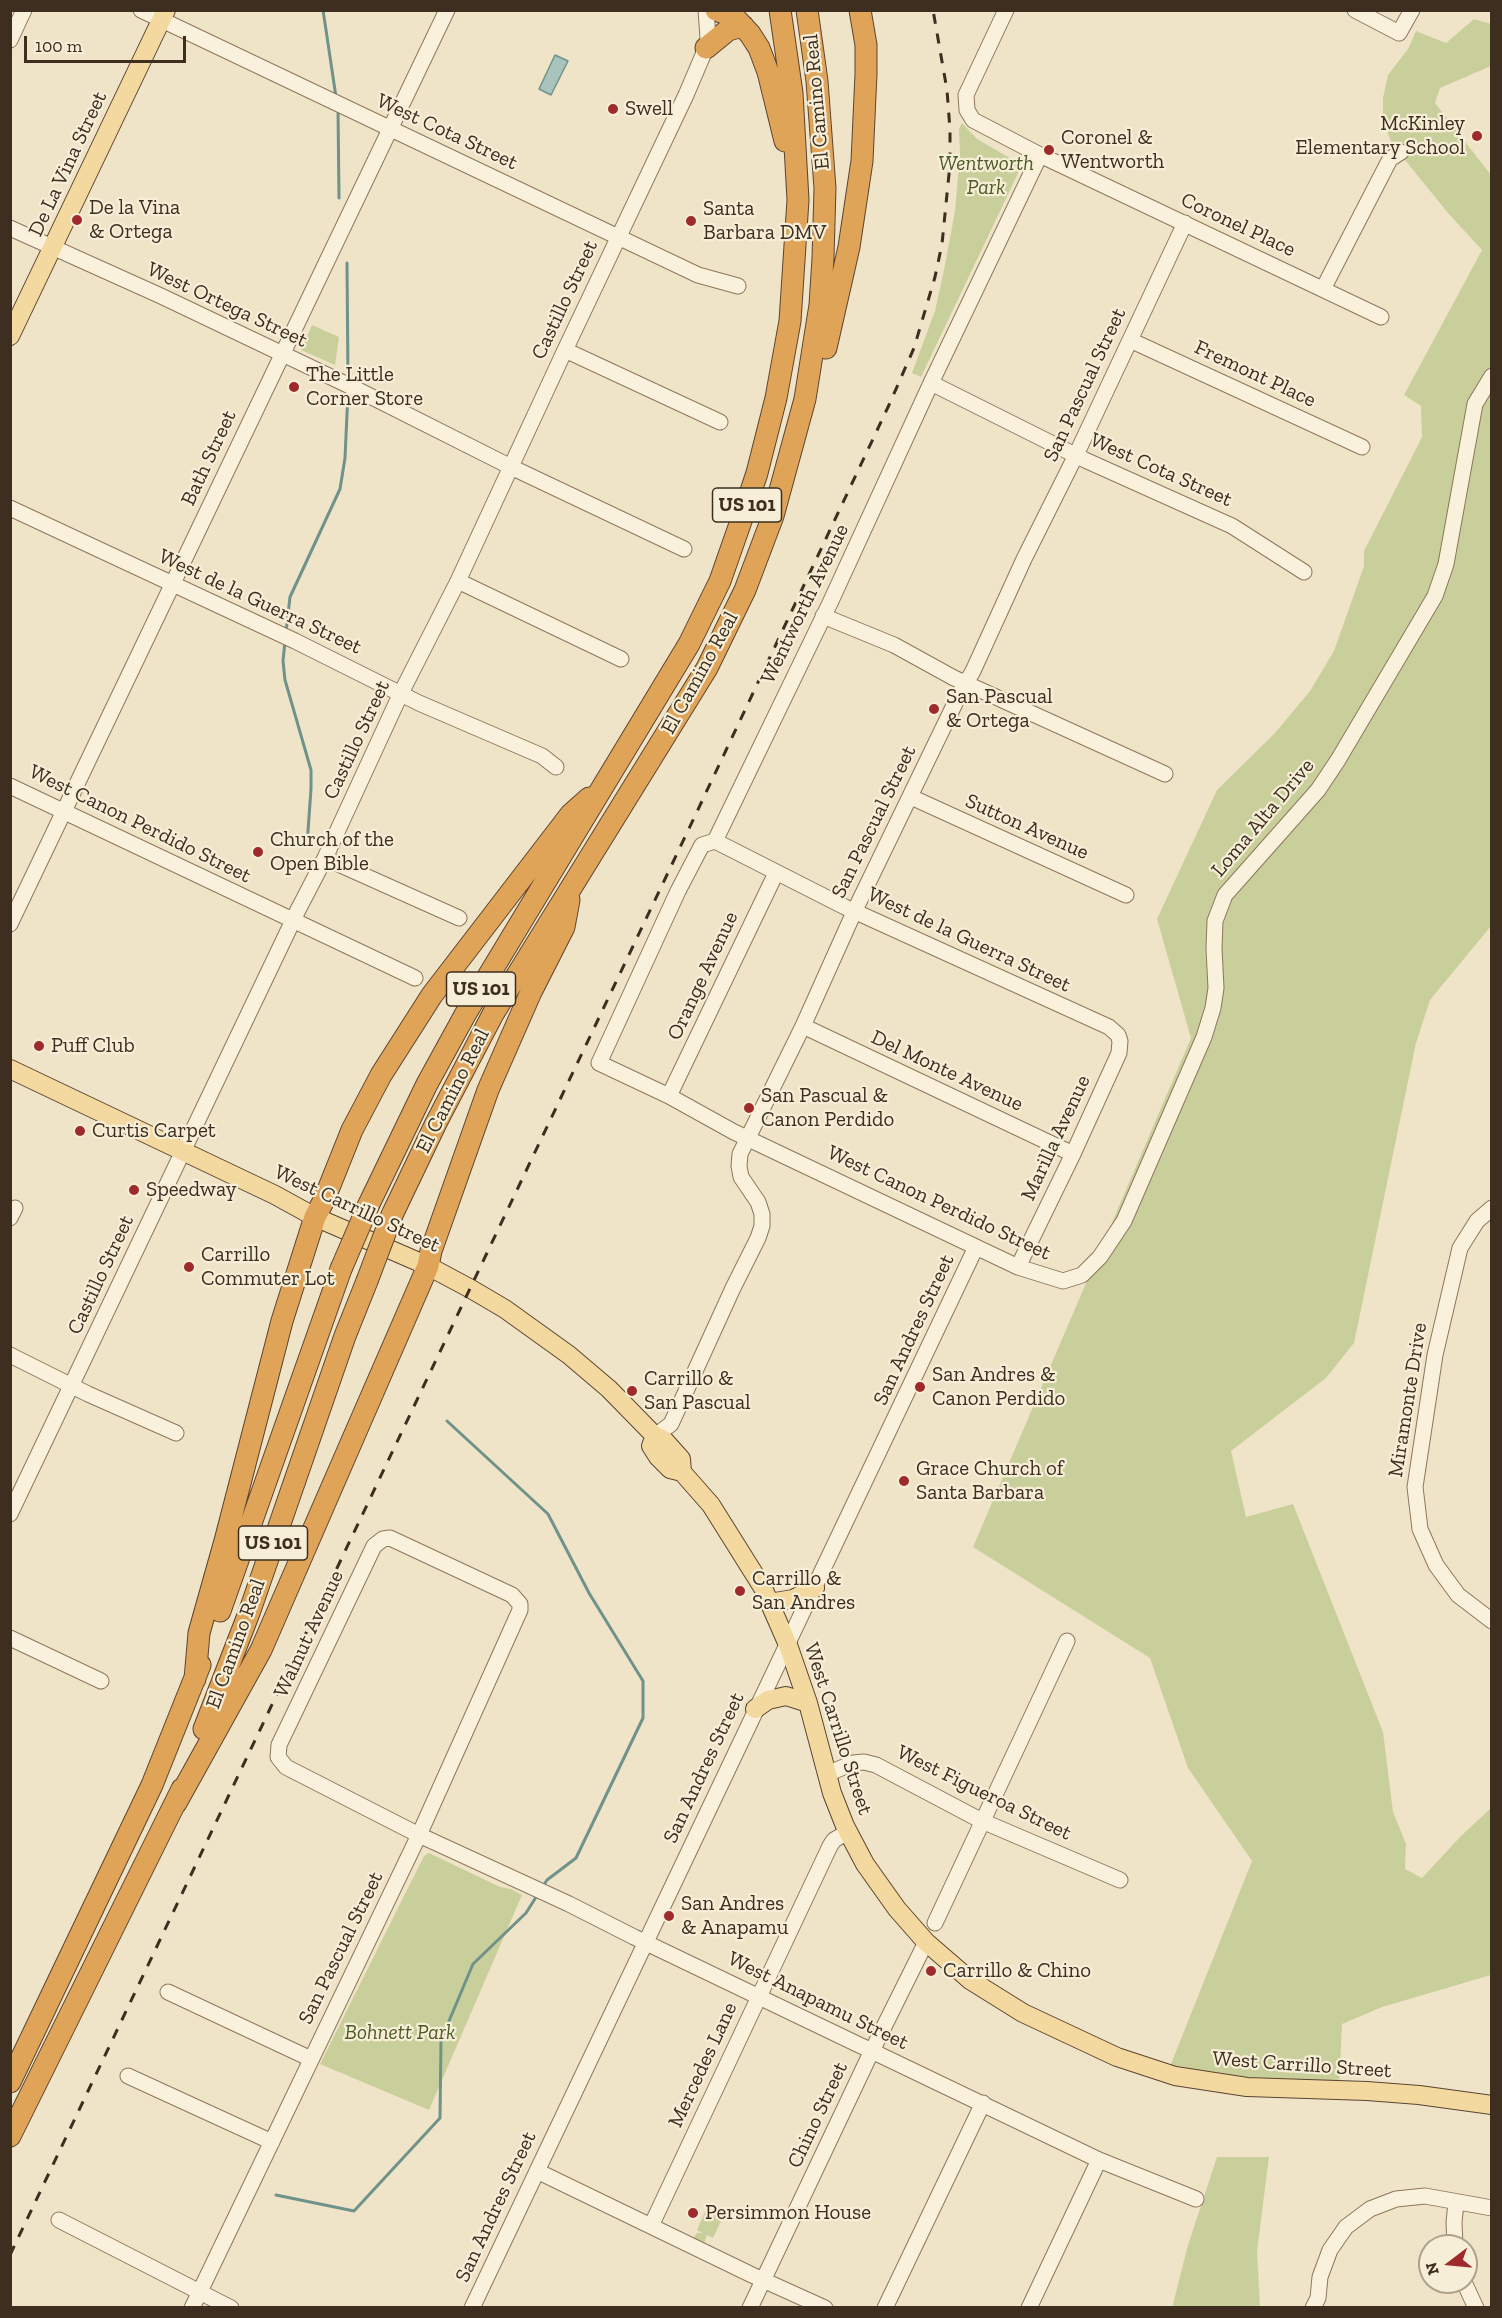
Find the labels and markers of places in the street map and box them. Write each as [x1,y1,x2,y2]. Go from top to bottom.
place label: Swell [625,96,673,122]
marker: Swell [606,102,620,116]
place label: McKinley Elementary School [1295,111,1465,161]
place label: Coronel & Wentworth [1061,125,1164,175]
marker: McKinley Elementary School [1470,129,1484,143]
marker: Coronel & Wentworth [1042,143,1056,157]
place label: De la Vina & Ortega [89,195,180,245]
place label: Santa Barbara DMV [703,196,826,246]
marker: De la Vina & Ortega [70,213,84,227]
marker: Santa Barbara DMV [684,214,698,228]
place label: The Little Corner Store [306,362,423,412]
marker: The Little Corner Store [287,380,301,394]
place label: San Pascual & Ortega [946,684,1053,734]
marker: San Pascual & Ortega [927,702,941,716]
place label: Church of the Open Bible [270,827,394,877]
marker: Church of the Open Bible [251,845,265,859]
place label: Puff Club [51,1033,135,1059]
marker: Puff Club [32,1039,46,1053]
place label: San Pascual & Canon Perdido [761,1083,894,1133]
marker: San Pascual & Canon Perdido [742,1101,756,1115]
place label: Curtis Carpet [92,1118,216,1144]
marker: Curtis Carpet [73,1124,87,1138]
place label: Speedway [146,1177,236,1203]
marker: Speedway [127,1183,141,1197]
place label: Carrillo Commuter Lot [201,1242,335,1292]
marker: Carrillo Commuter Lot [182,1260,196,1274]
place label: San Andres & Canon Perdido [932,1362,1065,1412]
place label: Carrillo & San Pascual [644,1366,751,1416]
marker: San Andres & Canon Perdido [913,1380,927,1394]
marker: Carrillo & San Pascual [625,1384,639,1398]
place label: Grace Church of Santa Barbara [916,1456,1063,1506]
marker: Grace Church of Santa Barbara [897,1474,911,1488]
place label: Carrillo & San Andres [752,1566,855,1616]
marker: Carrillo & San Andres [733,1584,747,1598]
place label: San Andres & Anapamu [681,1891,788,1941]
marker: San Andres & Anapamu [662,1909,676,1923]
place label: Carrillo & Chino [943,1958,1091,1984]
marker: Carrillo & Chino [924,1964,938,1978]
place label: Persimmon House [705,2200,871,2226]
marker: Persimmon House [686,2206,700,2220]

